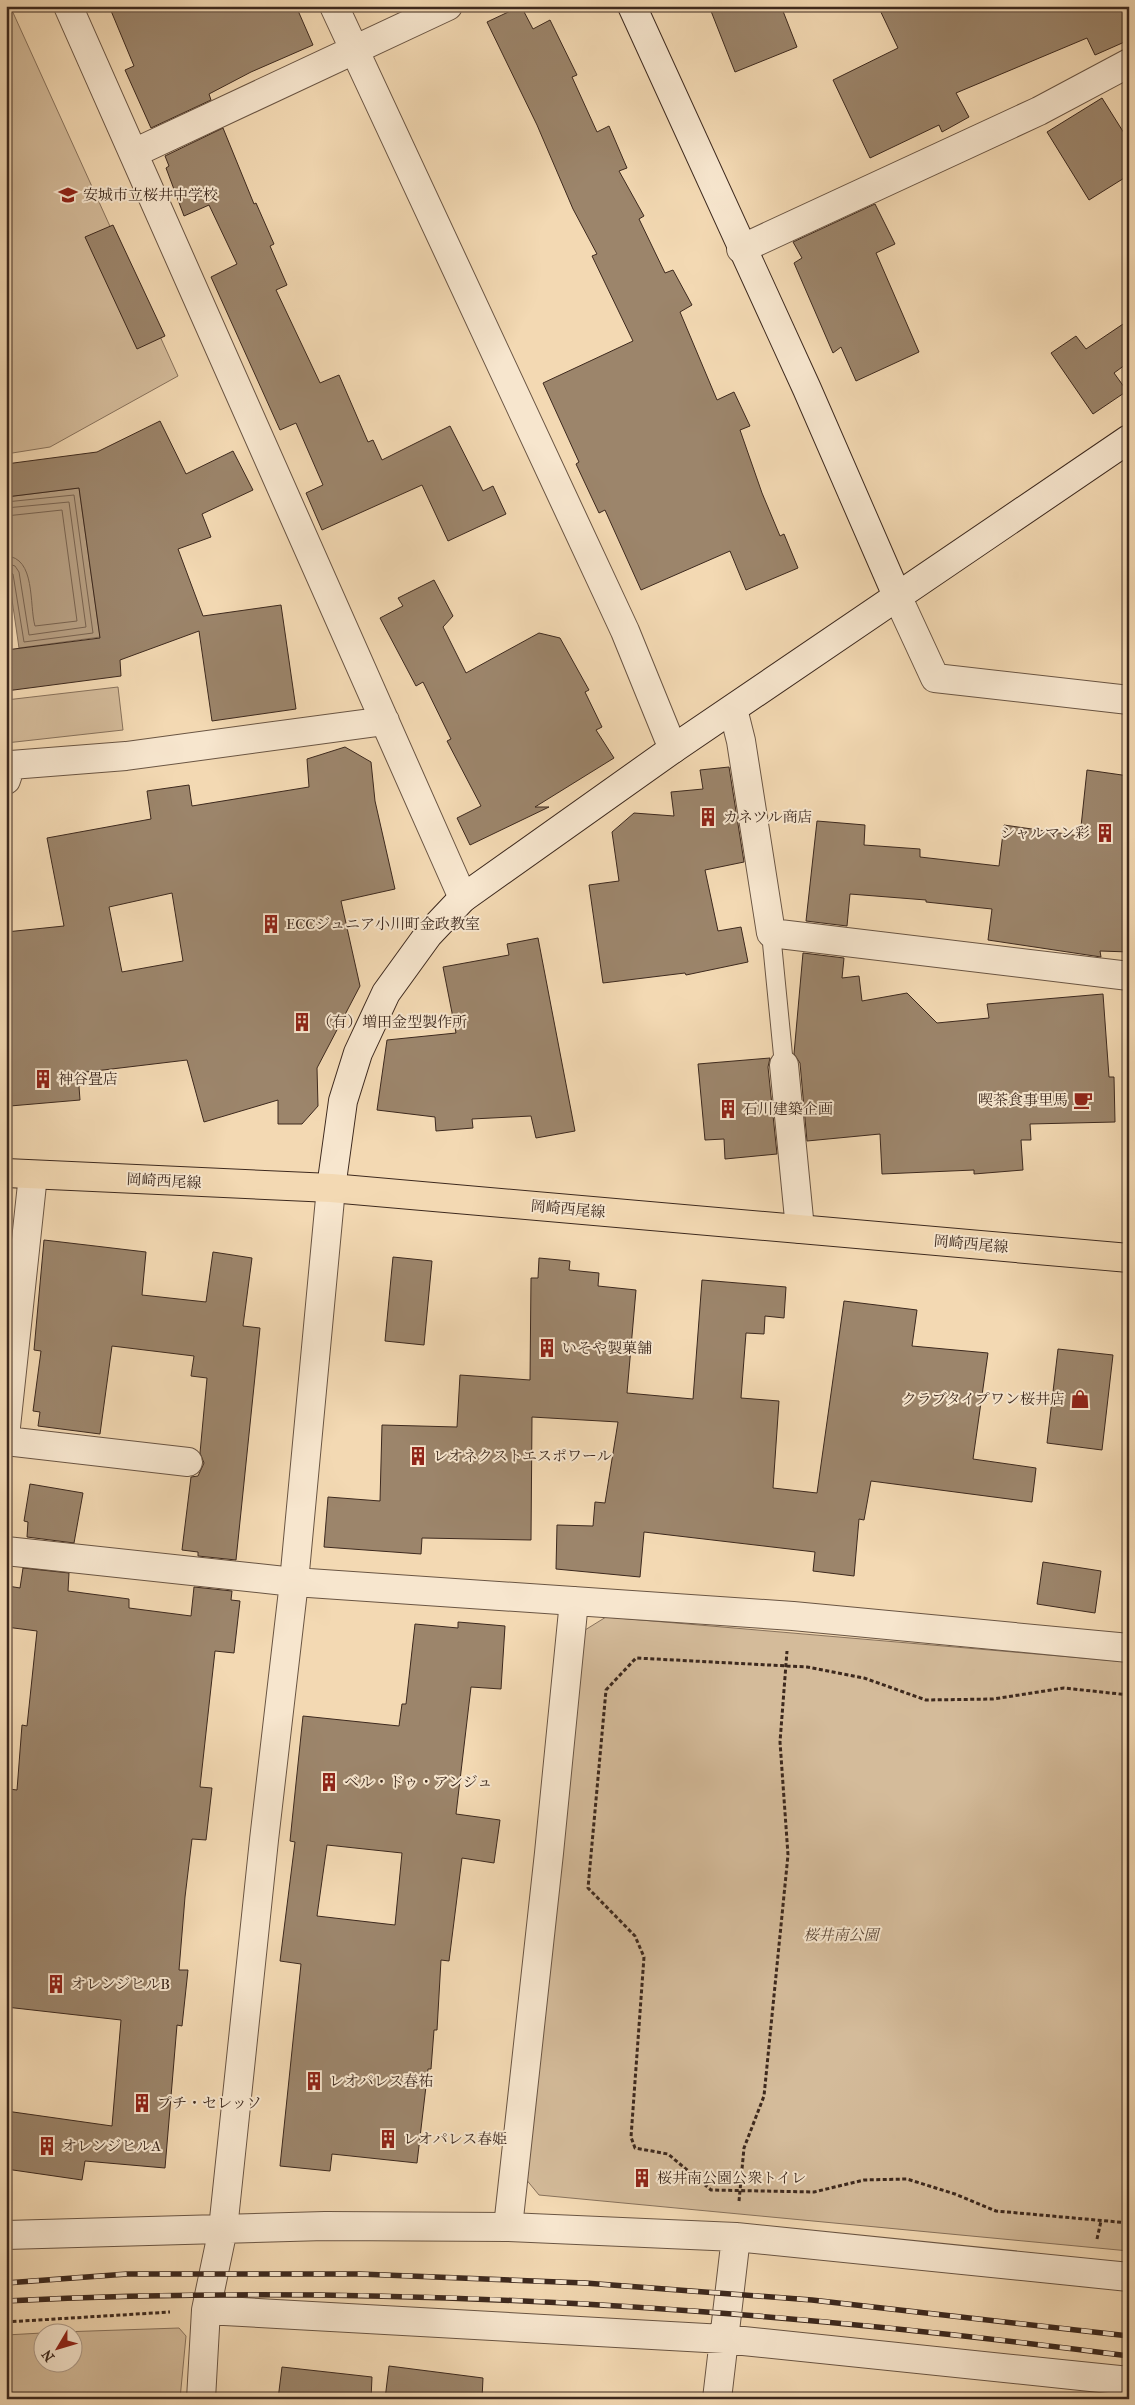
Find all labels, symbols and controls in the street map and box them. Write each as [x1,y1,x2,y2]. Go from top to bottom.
school or university icon: 安城市立桜井中学校 [57,184,79,206]
place label: 安城市立桜井中学校 [83,186,218,204]
building icon: カネツル商店 [697,806,719,828]
place label: カネツル商店 [723,808,813,826]
building icon: シャルマン彩 [1094,822,1116,844]
place label: シャルマン彩 [1000,824,1090,842]
building icon: ECCジュニア小川町金政教室 [260,913,282,935]
place label: ECCジュニア小川町金政教室 [286,915,480,933]
building icon: （有）増田金型製作所 [291,1011,313,1033]
place label: （有）増田金型製作所 [317,1013,467,1031]
building icon: 神谷畳店 [32,1068,54,1090]
place label: 神谷畳店 [58,1070,118,1088]
cafe icon: 喫茶食事里馬 [1072,1089,1094,1111]
place label: 喫茶食事里馬 [978,1091,1068,1109]
building icon: 石川建築企画 [717,1098,739,1120]
place label: 石川建築企画 [743,1100,833,1118]
street label: 岡崎西尾線 [126,1170,202,1192]
street label: 岡崎西尾線 [530,1197,606,1221]
street label: 岡崎西尾線 [933,1232,1009,1256]
building icon: いそや製菓舗 [536,1337,558,1359]
place label: いそや製菓舗 [562,1339,652,1357]
shop icon: クラブタイプワン桜井店 [1069,1388,1091,1410]
place label: クラブタイプワン桜井店 [902,1390,1065,1408]
building icon: レオネクストエスポワール [407,1445,429,1467]
place label: レオネクストエスポワール [433,1447,612,1465]
building icon: ベル・ドゥ・アンジュ [318,1771,340,1793]
place label: ベル・ドゥ・アンジュ [344,1773,492,1791]
park label: 桜井南公園 [803,1926,881,1944]
building icon: オレンジヒルB [45,1973,67,1995]
place label: オレンジヒルB [71,1975,170,1993]
building icon: レオパレス春祐 [303,2070,325,2092]
place label: レオパレス春祐 [329,2072,433,2090]
building icon: プチ・セレッソ [131,2092,153,2114]
place label: プチ・セレッソ [157,2094,262,2112]
building icon: レオパレス春姫 [377,2128,399,2150]
place label: レオパレス春姫 [403,2130,507,2148]
building icon: オレンジヒルA [36,2135,58,2157]
place label: オレンジヒルA [62,2137,161,2155]
building icon: 桜井南公園公衆トイレ [631,2167,653,2189]
place label: 桜井南公園公衆トイレ [657,2169,806,2187]
north arrow [32,2322,82,2372]
text: N [38,2346,58,2365]

